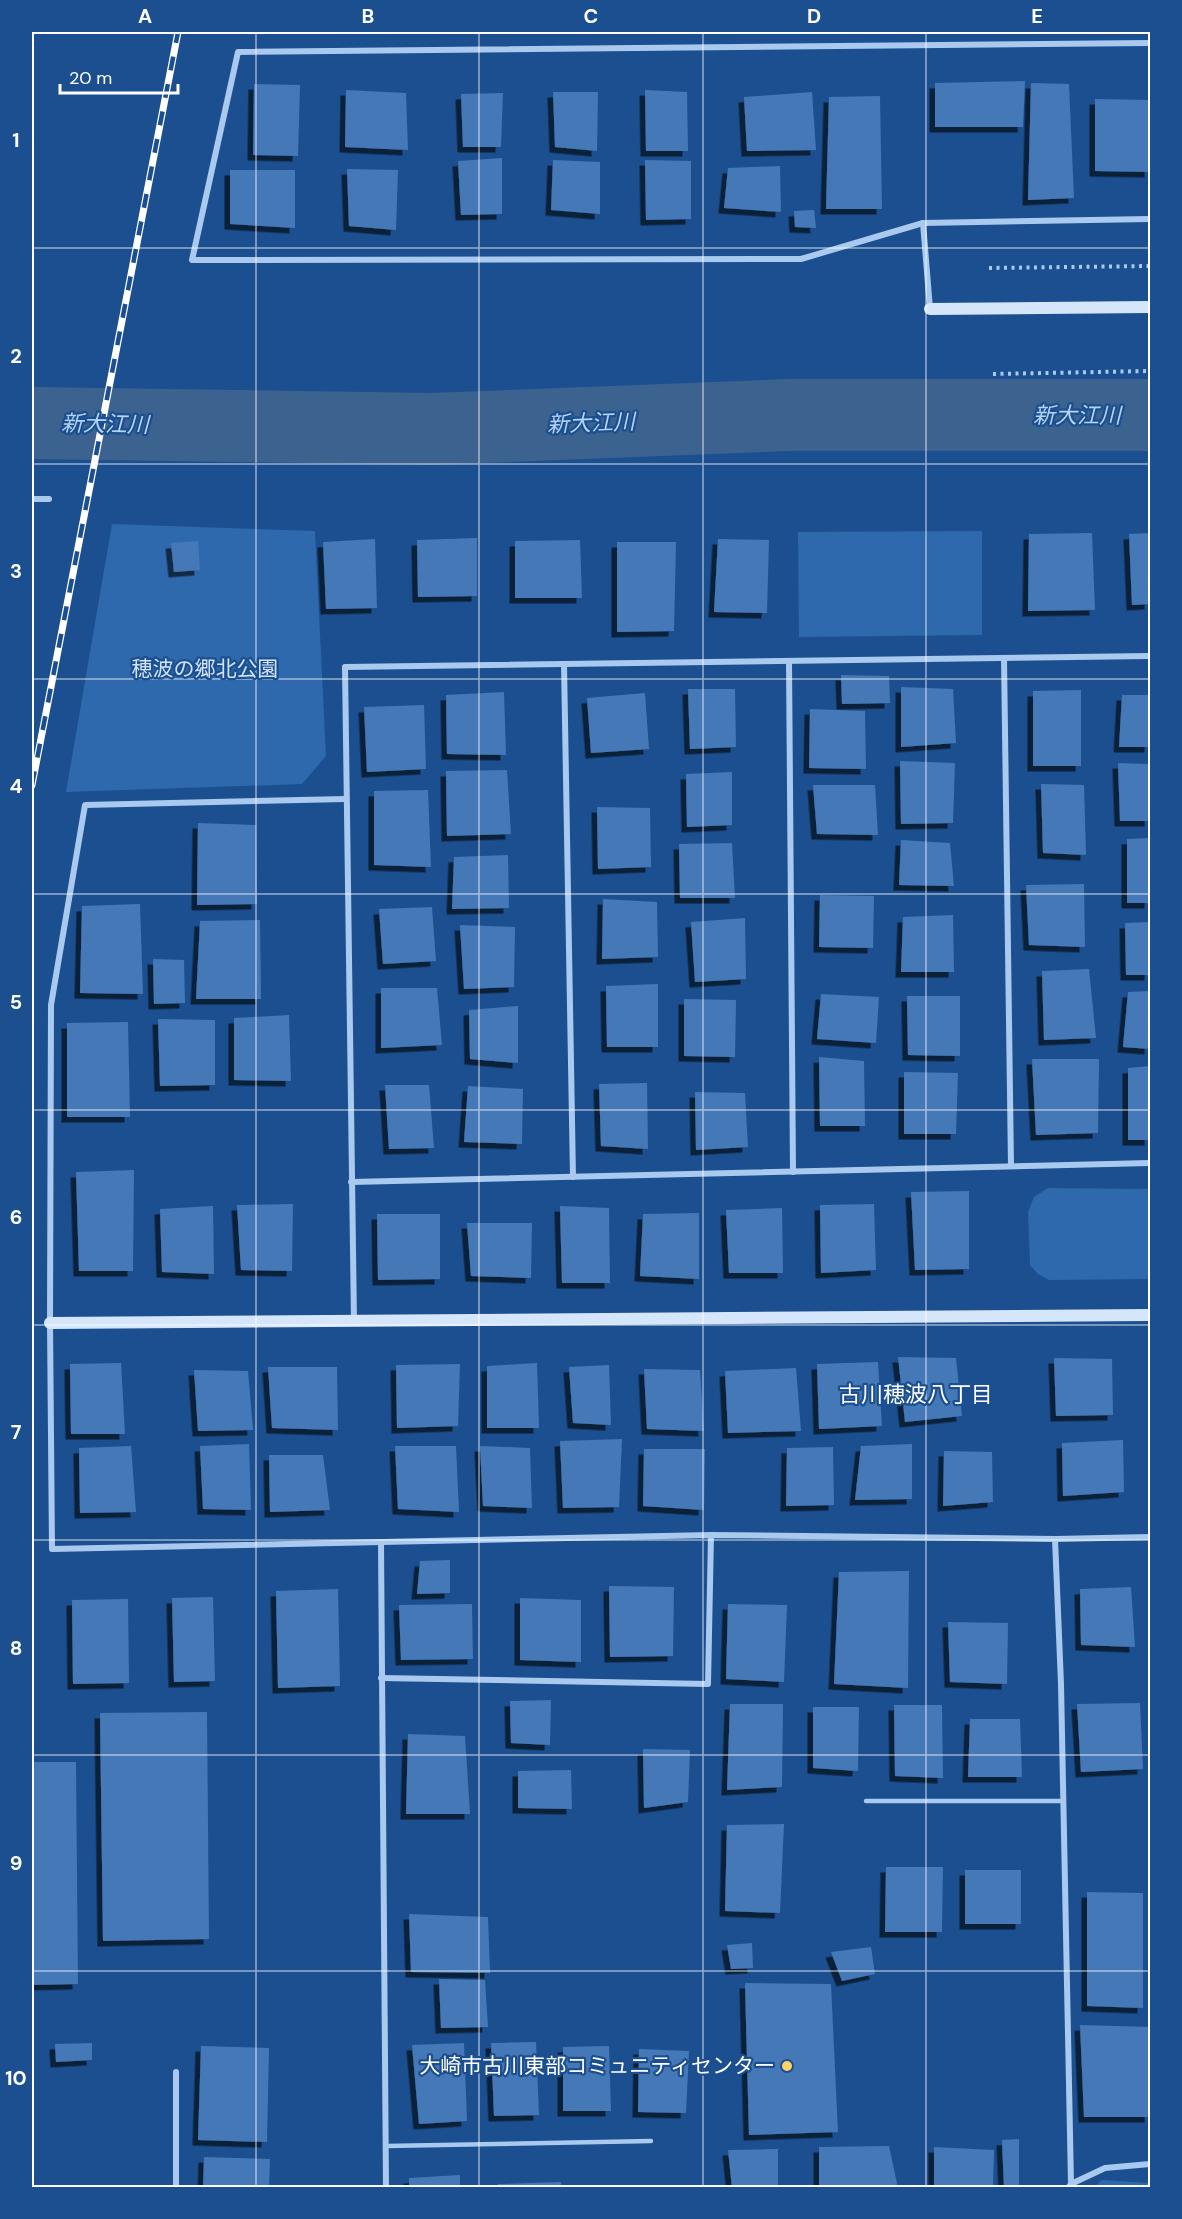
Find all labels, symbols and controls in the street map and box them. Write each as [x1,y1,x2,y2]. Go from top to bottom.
text: A [138,3,152,29]
text: B [362,3,374,29]
text: C [584,3,598,29]
text: D [807,3,821,29]
text: E [1031,3,1043,29]
scale bar [60,57,178,95]
text: 20 m [69,66,112,90]
text: 1 [12,127,20,153]
text: 2 [10,343,22,369]
water label: 新大江川 [1033,401,1123,430]
water label: 新大江川 [547,407,637,439]
water label: 新大江川 [61,409,151,439]
text: 3 [10,558,22,584]
park label: 穂波の郷北公園 [132,655,279,683]
text: 4 [10,773,23,799]
text: 5 [10,989,22,1015]
text: 6 [10,1204,22,1230]
district label: 古川穂波八丁目 [839,1380,993,1409]
text: 7 [11,1419,22,1445]
text: 8 [10,1635,22,1661]
text: 9 [10,1850,22,1876]
place label: 大崎市古川東部コミュニティセンター [419,2052,775,2080]
marker: 大崎市古川東部コミュニティセンター [780,2059,794,2073]
text: 10 [5,2065,27,2091]

